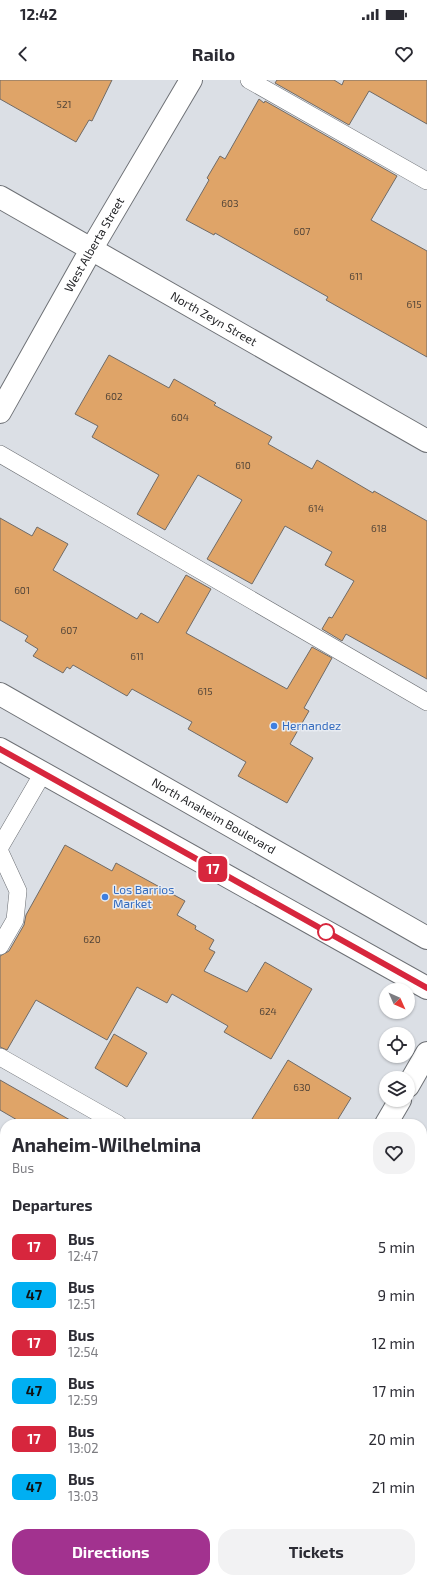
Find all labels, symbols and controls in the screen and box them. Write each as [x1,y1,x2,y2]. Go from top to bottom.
text: 12:42 [20,5,57,23]
icon: back [12,43,34,65]
text: Railo [192,43,235,65]
icon: heart [393,43,415,65]
house number: 521 [57,98,71,110]
street label: West Alberta Street [61,194,127,294]
house number: 603 [221,197,239,209]
house number: 607 [294,225,310,237]
house number: 611 [349,270,363,282]
street label: North Zeyn Street [169,288,260,349]
house number: 615 [406,298,422,310]
house number: 602 [105,390,123,402]
house number: 604 [171,411,189,423]
house number: 610 [235,459,251,471]
house number: 614 [308,502,324,514]
house number: 618 [371,522,387,534]
house number: 601 [14,584,30,596]
house number: 607 [61,624,77,636]
house number: 611 [130,650,144,662]
house number: 615 [197,685,213,697]
place label: Hernandez [282,718,341,732]
marker: Hernandez [269,721,279,731]
street label: North Anaheim Boulevard [150,774,278,856]
line badge: 17 [195,856,231,882]
text: 17 [206,860,220,877]
place label: Los Barrios Market [113,882,174,910]
marker: Los Barrios Market [100,892,110,902]
unlabelled marker [317,923,335,941]
house number: 620 [83,933,101,945]
north arrow [379,983,415,1019]
map controls [379,983,415,1107]
house number: 624 [259,1005,277,1017]
button: locate [379,1027,415,1063]
button: layers [379,1071,415,1107]
house number: 630 [293,1081,311,1093]
button: heart [373,1132,415,1174]
text: Anaheim-Wilhelmina [12,1133,201,1156]
text: Bus [12,1160,34,1176]
text: Departures [12,1196,92,1214]
text: Bus [68,1230,94,1248]
text: 17 [27,1238,41,1255]
text: 5 min [378,1238,415,1256]
text: 12:47 [68,1248,98,1264]
text: Bus [68,1278,94,1296]
text: 47 [26,1286,42,1303]
text: 9 min [377,1286,415,1304]
text: 12:51 [68,1296,96,1312]
text: Bus [68,1326,94,1344]
text: 17 [27,1334,41,1351]
text: 12 min [372,1334,415,1352]
text: 12:54 [68,1344,99,1360]
text: Bus [68,1374,94,1392]
text: 47 [26,1382,42,1399]
text: 17 min [372,1382,415,1400]
text: 12:59 [68,1392,98,1408]
text: Bus [68,1422,94,1440]
text: 17 [27,1430,41,1447]
text: 20 min [369,1430,415,1448]
text: 13:02 [68,1440,99,1456]
text: Bus [68,1470,94,1488]
text: 47 [26,1478,42,1495]
text: 21 min [372,1478,415,1496]
text: 13:03 [68,1488,99,1504]
button: Directions [12,1529,210,1575]
button: Tickets [218,1529,415,1575]

